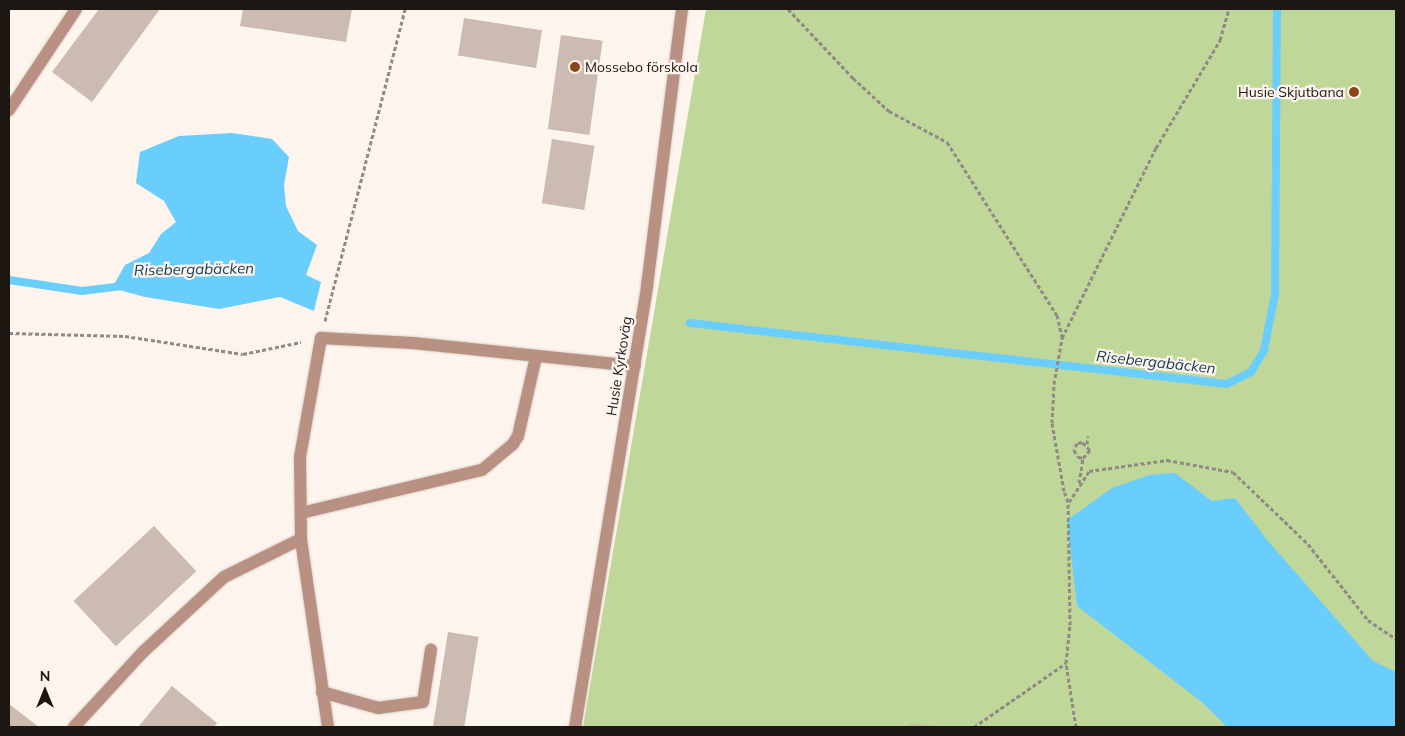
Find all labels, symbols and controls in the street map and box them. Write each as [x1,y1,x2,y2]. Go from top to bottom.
place label: Mossebo förskola [585,59,698,75]
marker: Mossebo förskola [569,61,581,73]
place label: Husie Skjutbana [1238,84,1344,100]
marker: Husie Skjutbana [1348,86,1360,98]
water label: Risebergabäcken [134,259,254,279]
street label: Husie Kyrkoväg [603,315,635,417]
water label: Risebergabäcken [1095,347,1217,377]
north arrow [20,666,70,716]
text: N [40,667,50,685]

